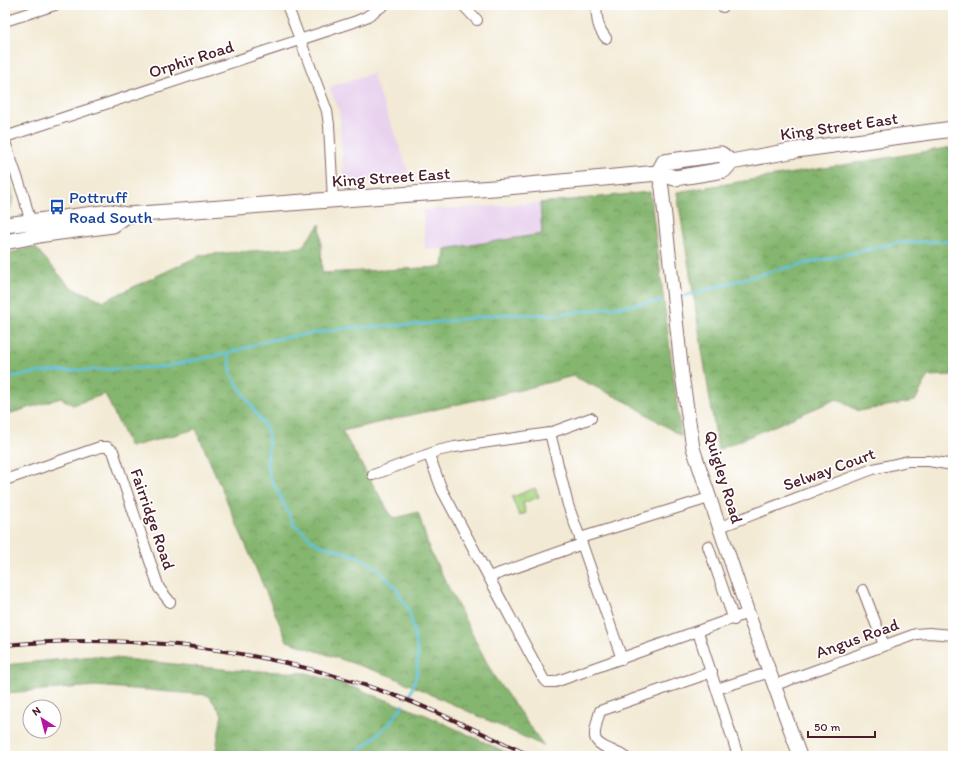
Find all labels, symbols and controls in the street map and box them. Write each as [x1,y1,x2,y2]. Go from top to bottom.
street label: Orphir Road [146,36,236,82]
street label: King Street East [779,108,899,144]
street label: King Street East [331,163,451,191]
place label: Pottruff Road South [69,187,152,227]
bus stop icon: Pottruff Road South [48,198,66,216]
street label: Quigley Road [700,428,748,527]
street label: Selway Court [780,443,878,495]
street label: Fairridge Road [126,466,180,572]
street label: Angus Road [813,613,902,662]
north arrow [22,699,62,739]
text: N [30,704,43,719]
scale bar [808,713,875,739]
text: 50 m [814,720,840,734]

